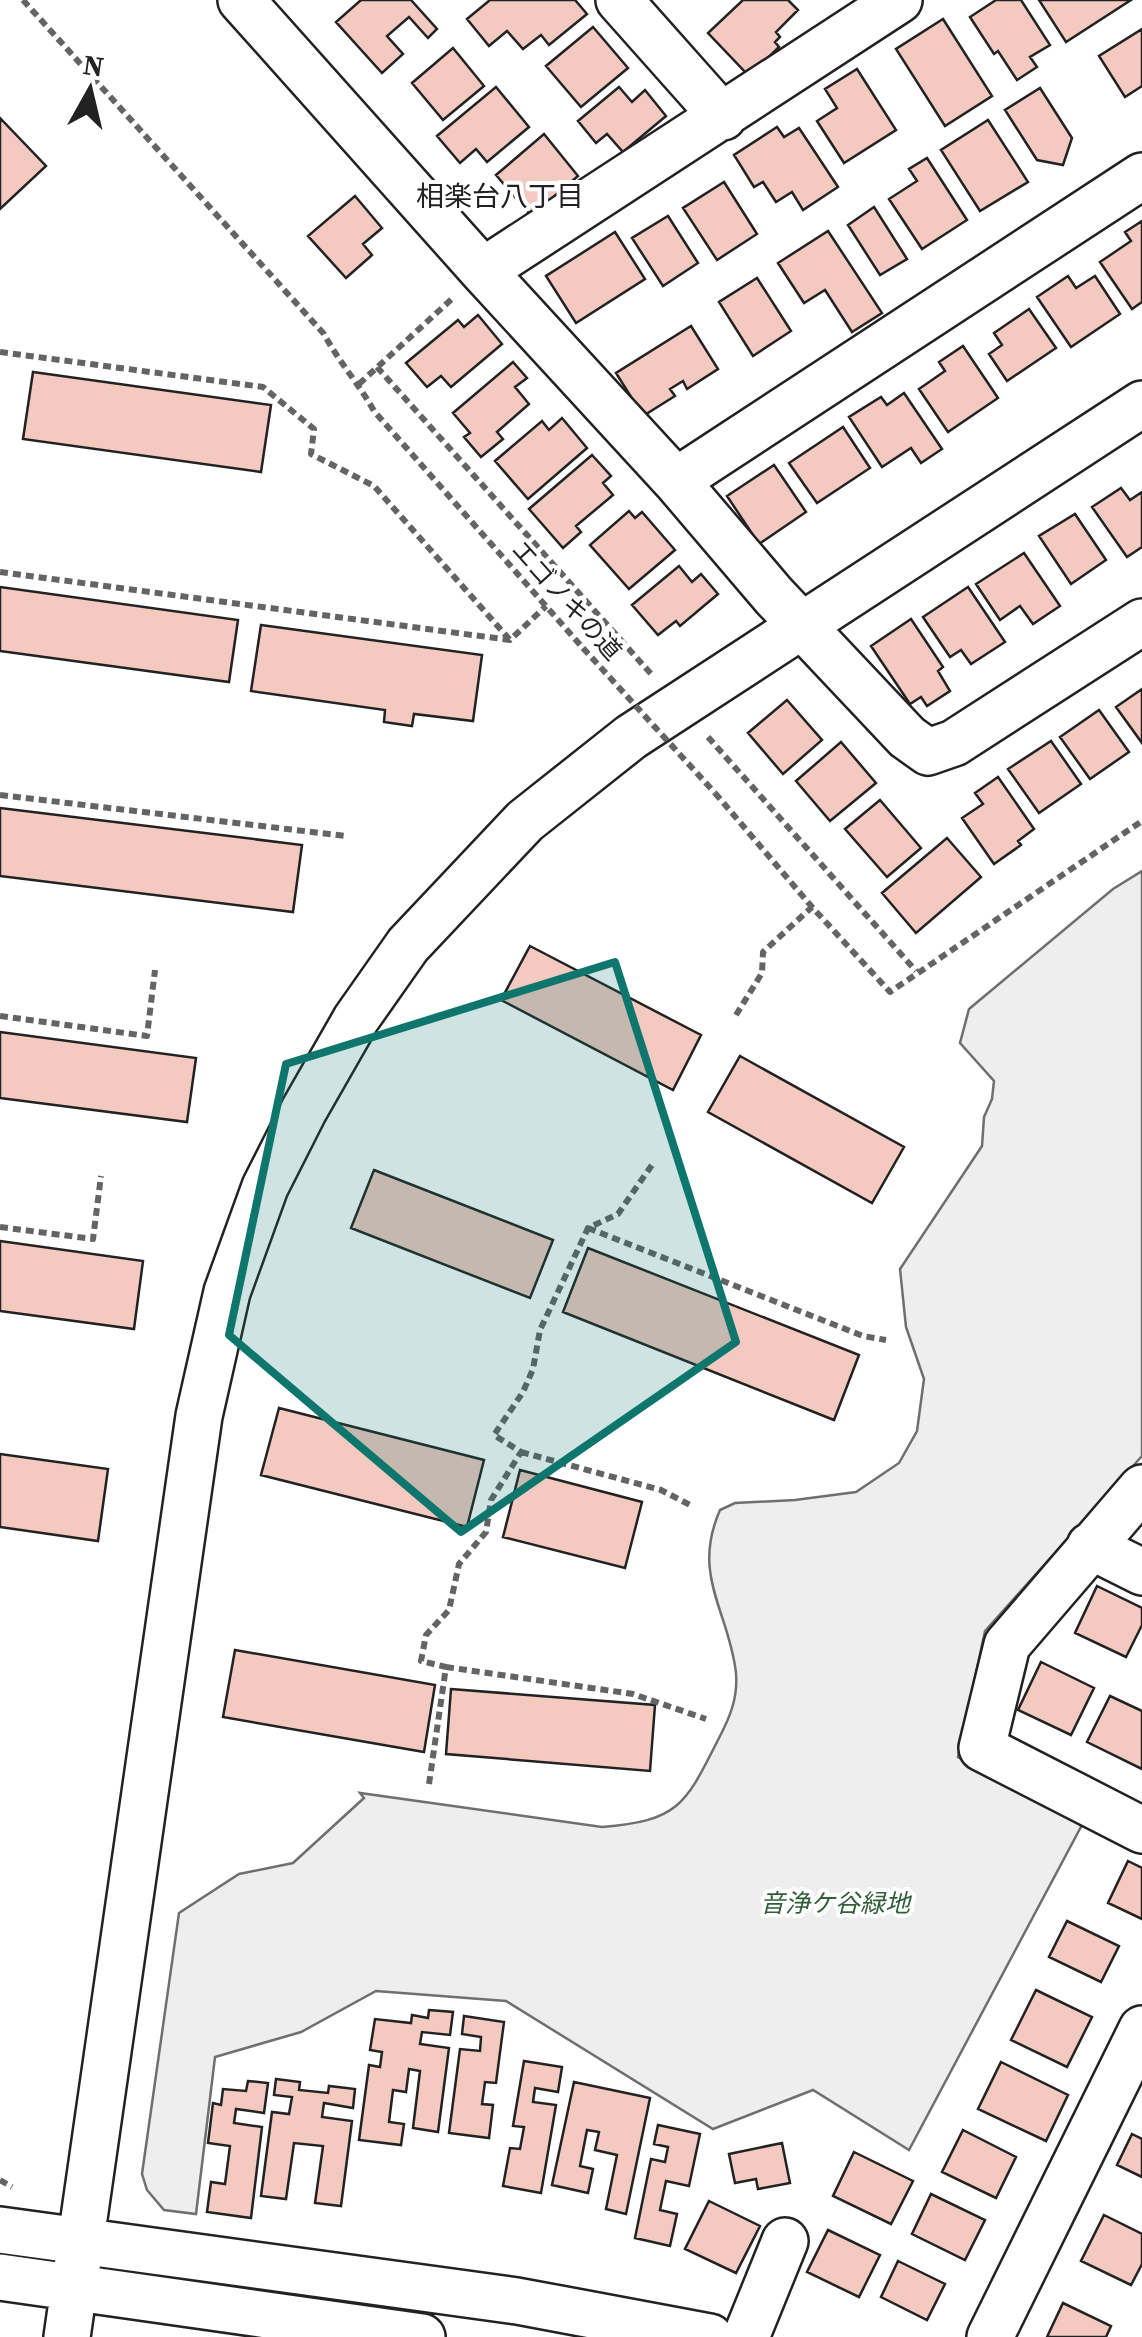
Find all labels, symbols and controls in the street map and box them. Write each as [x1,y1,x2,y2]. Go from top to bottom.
north arrow [40,40,140,140]
text: N [81,45,106,85]
district label: 相楽台八丁目 [416,177,584,215]
street label: エゴノキの道 [504,533,630,667]
park label: 音浄ケ谷緑地 [760,1886,913,1920]

